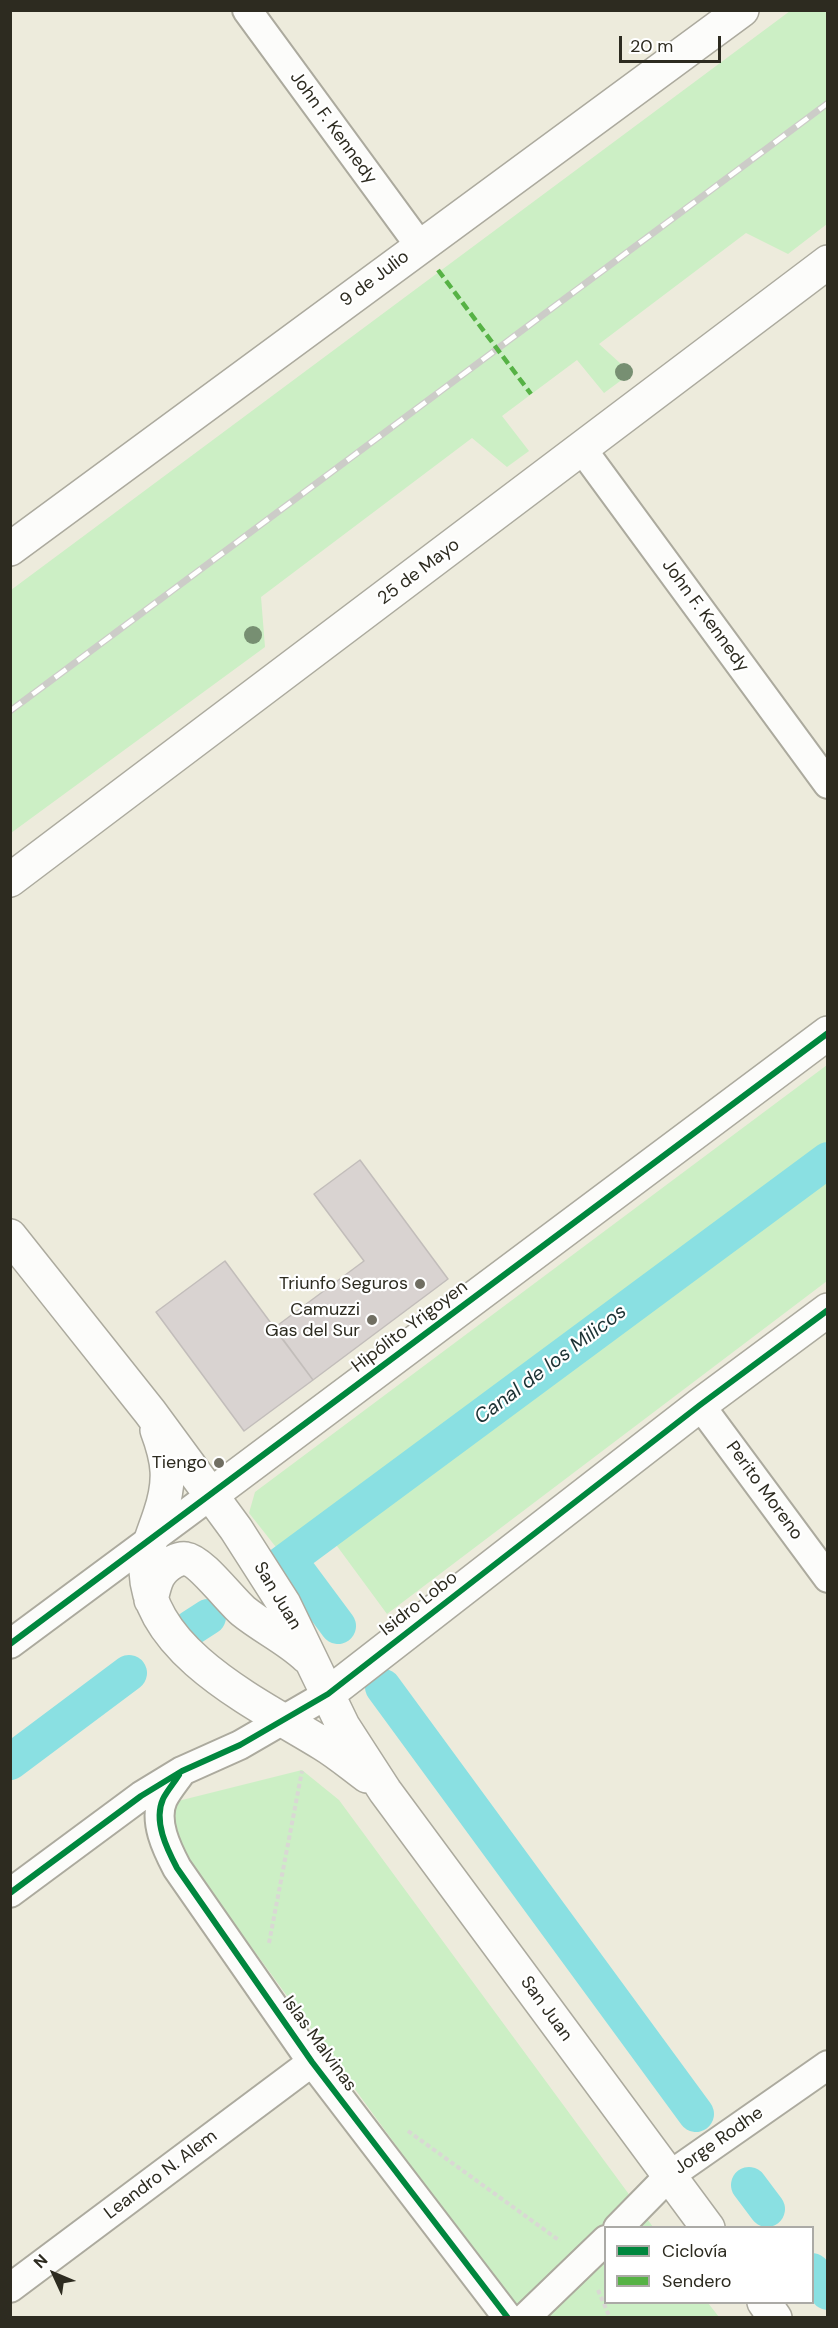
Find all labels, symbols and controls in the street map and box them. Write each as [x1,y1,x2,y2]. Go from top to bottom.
scale bar [622,24,724,62]
text: 20 m [630,34,673,58]
street label: John F. Kennedy [285,67,381,189]
street label: 9 de Julio [336,246,414,312]
street label: 25 de Mayo [374,534,464,610]
street label: John F. Kennedy [657,555,753,677]
place label: Triunfo Seguros [279,1273,408,1295]
street label: Hipólito Yrigoyen [348,1276,472,1378]
marker: Triunfo Seguros [413,1277,427,1291]
place label: Camuzzi Gas del Sur [265,1299,360,1342]
water label: Canal de los Milicos [470,1300,632,1430]
marker: Camuzzi Gas del Sur [365,1313,379,1327]
street label: Perito Moreno [721,1437,807,1545]
place label: Tiengo [152,1452,207,1474]
marker: Tiengo [212,1456,226,1470]
street label: San Juan [248,1558,306,1634]
street label: Isidro Lobo [376,1567,462,1641]
street label: San Juan [515,1972,577,2046]
street label: Islas Malvinas [277,1992,361,2096]
street label: Jorge Rodhe [670,2102,768,2180]
street label: Leandro N. Alem [100,2126,222,2224]
legend [604,2226,814,2304]
text: Ciclovía [662,2239,727,2263]
north arrow [24,2244,84,2304]
text: N [29,2250,52,2273]
text: Sendero [662,2269,732,2293]

